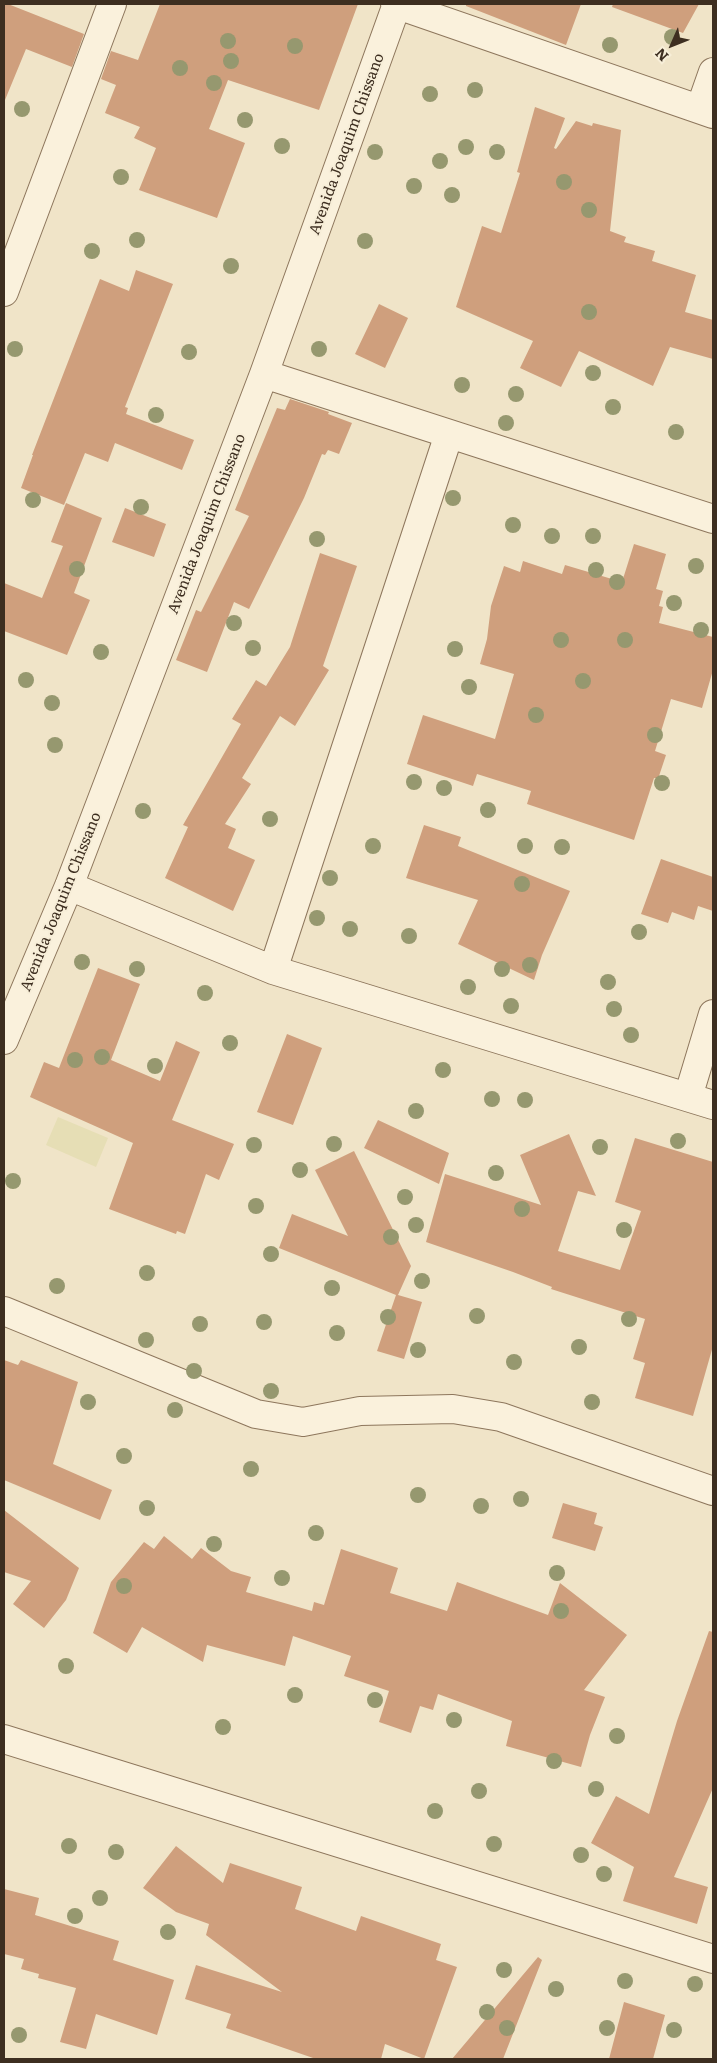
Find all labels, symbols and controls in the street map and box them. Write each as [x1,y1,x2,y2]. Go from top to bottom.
north arrow [647,20,697,70]
text: N [650,44,672,67]
street label: Avenida Joaquim Chissano [306,51,388,237]
street label: Avenida Joaquim Chissano [164,431,250,617]
street label: Avenida Joaquim Chissano [17,810,105,994]

